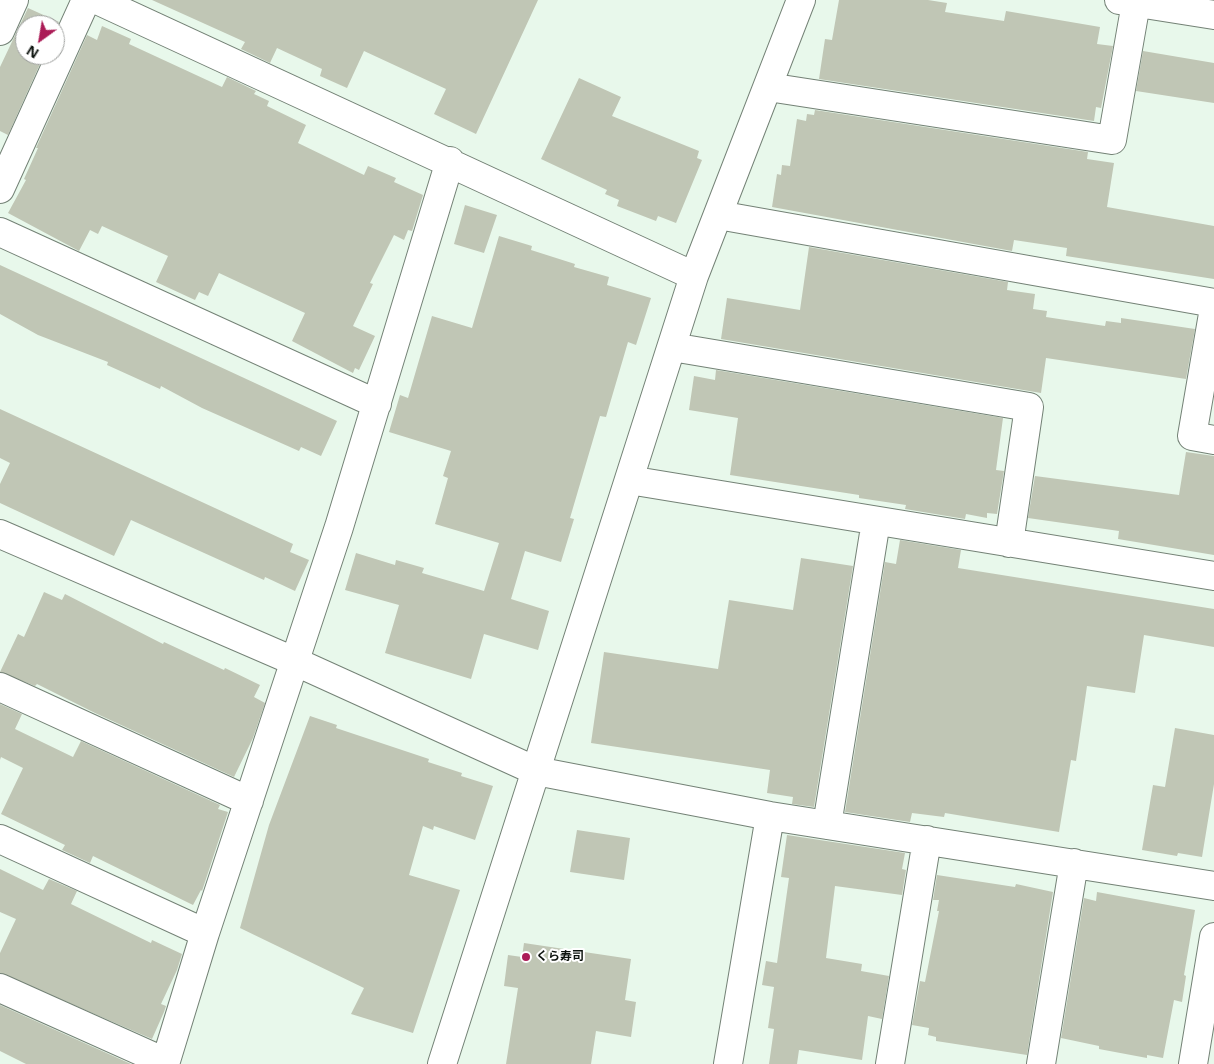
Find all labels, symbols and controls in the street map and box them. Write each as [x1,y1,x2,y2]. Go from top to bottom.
north arrow [15,15,65,65]
text: N [22,41,42,63]
place label: くら寿司 [536,950,584,964]
marker: くら寿司 [520,951,532,963]

